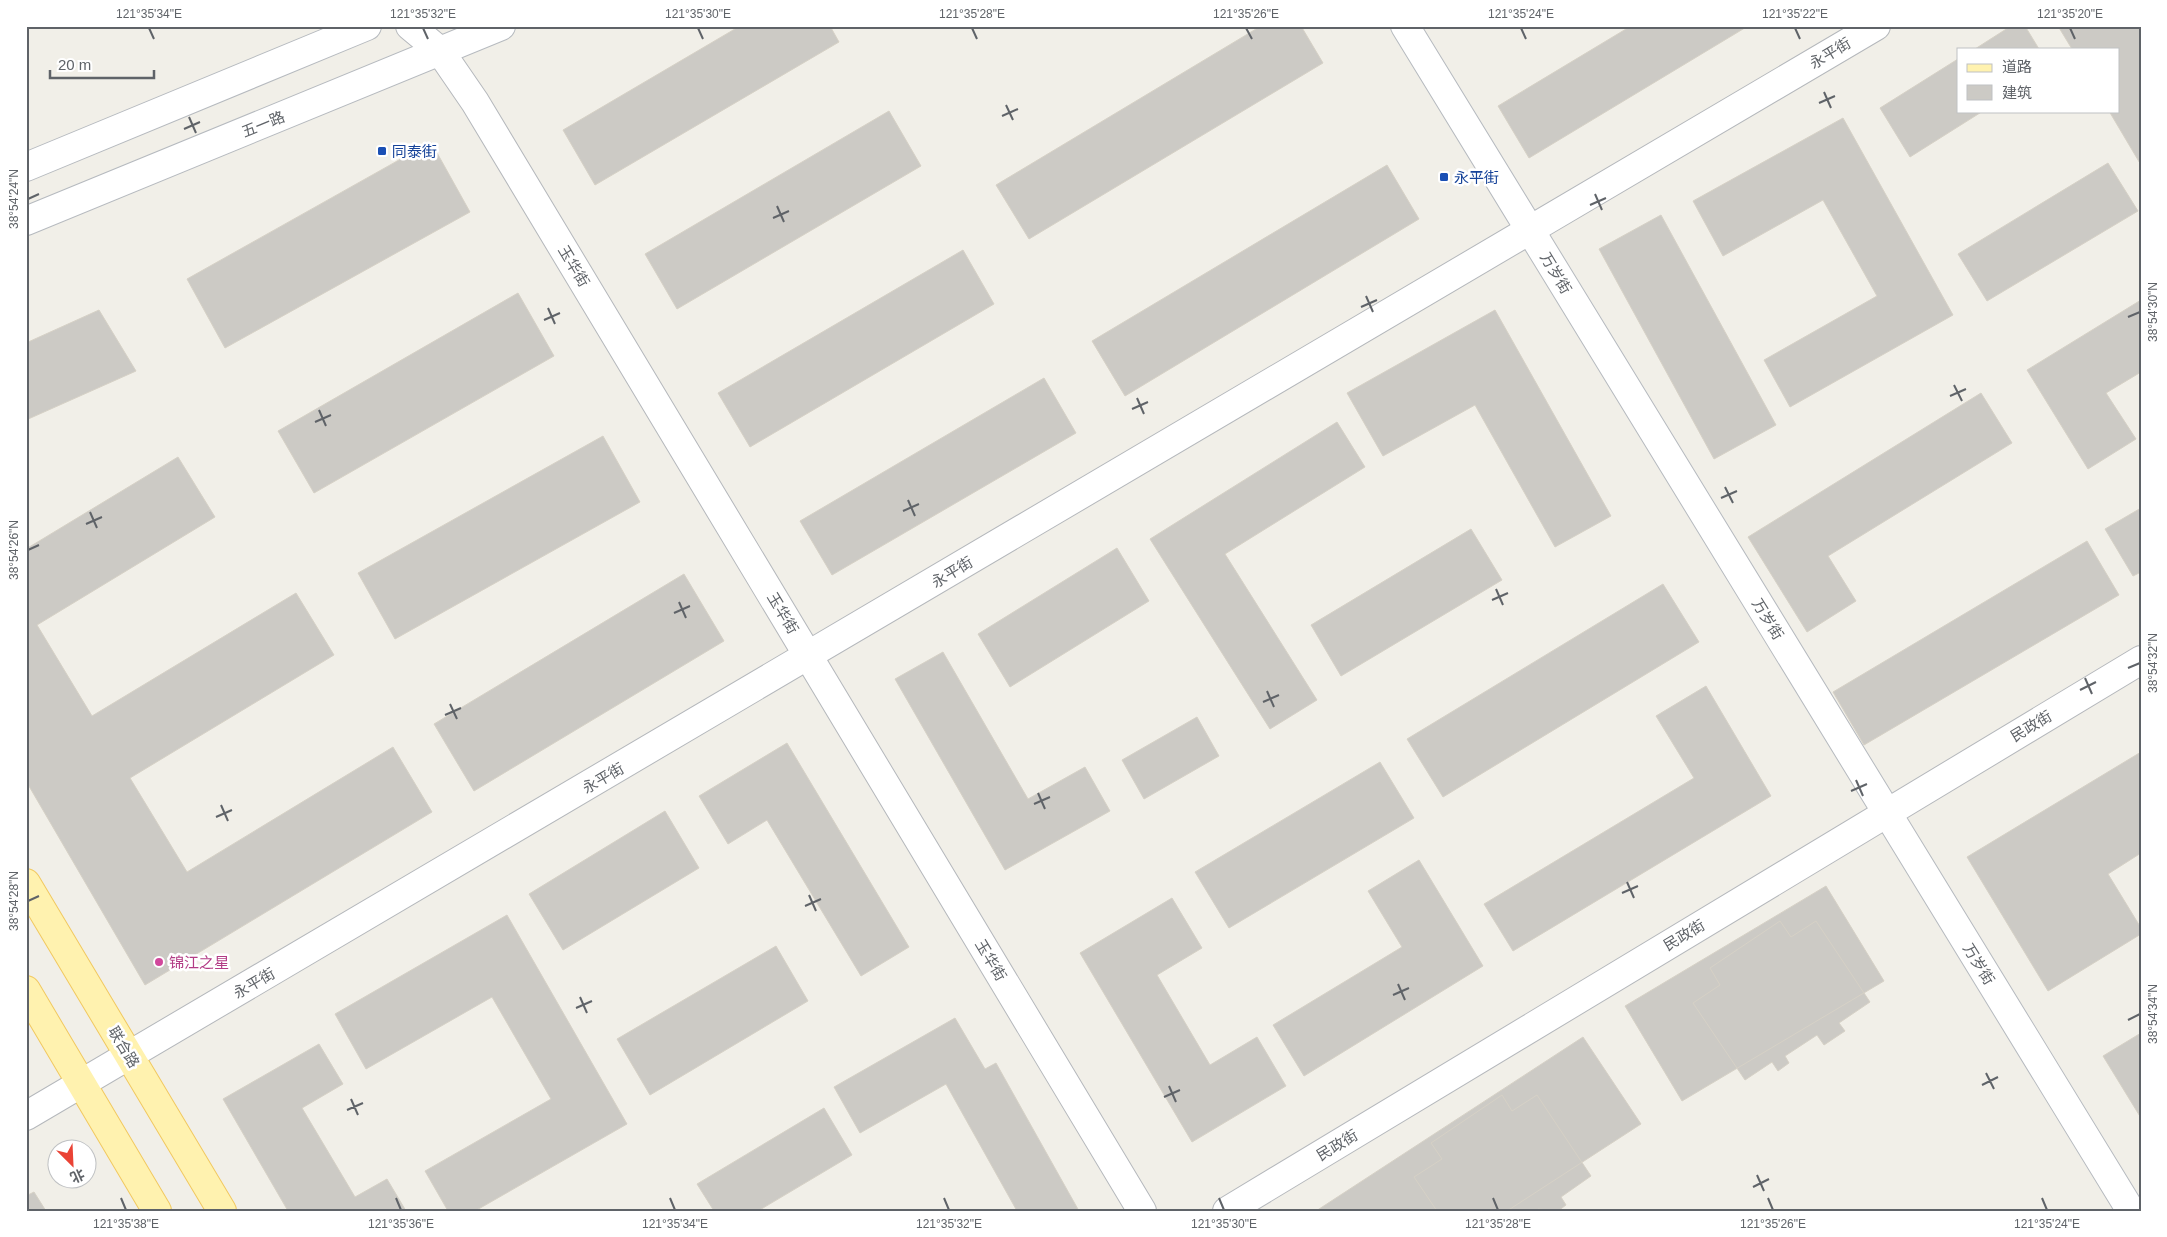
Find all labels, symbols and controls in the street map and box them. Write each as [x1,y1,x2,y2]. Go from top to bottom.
text: 121°35'34"E [116,7,182,21]
text: 121°35'32"E [390,7,456,21]
text: 121°35'30"E [665,7,731,21]
text: 121°35'28"E [939,7,1005,21]
text: 121°35'26"E [1213,7,1279,21]
text: 121°35'24"E [1488,7,1554,21]
text: 121°35'22"E [1762,7,1828,21]
text: 121°35'20"E [2037,7,2103,21]
street label: 永平街 [1806,34,1854,72]
scale bar [50,48,154,80]
legend [1957,48,2120,112]
text: 20 m [58,56,91,73]
text: 道路 [2002,58,2032,75]
text: 建筑 [2002,84,2032,101]
street label: 五一路 [239,108,287,140]
place label: 同泰街 [392,143,437,160]
marker: 同泰街 [376,145,388,157]
text: 38°54'24"N [7,169,21,229]
place label: 永平街 [1454,169,1499,186]
marker: 永平街 [1438,171,1450,183]
street label: 玉华街 [555,242,593,290]
street label: 万岁街 [1537,249,1575,297]
text: 38°54'30"N [2146,282,2160,342]
text: 38°54'26"N [7,520,21,580]
street label: 永平街 [928,553,976,591]
street label: 玉华街 [764,589,802,637]
street label: 万岁街 [1749,595,1787,643]
text: 38°54'32"N [2146,633,2160,693]
street label: 民政街 [2007,707,2055,745]
street label: 永平街 [579,759,627,797]
text: 38°54'28"N [7,871,21,931]
street label: 民政街 [1660,916,1708,954]
street label: 玉华街 [972,936,1010,984]
street label: 万岁街 [1960,940,1998,988]
place label: 锦江之星 [169,954,229,971]
marker: 锦江之星 [153,956,165,968]
street label: 永平街 [230,964,278,1002]
text: 38°54'34"N [2146,984,2160,1044]
street label: 联合路 [105,1023,143,1071]
street label: 民政街 [1313,1126,1361,1164]
north arrow [48,1140,98,1190]
text: 北 [68,1166,87,1186]
text: 121°35'38"E [93,1217,159,1231]
text: 121°35'36"E [368,1217,434,1231]
text: 121°35'34"E [642,1217,708,1231]
text: 121°35'32"E [916,1217,982,1231]
text: 121°35'30"E [1191,1217,1257,1231]
text: 121°35'28"E [1465,1217,1531,1231]
text: 121°35'26"E [1740,1217,1806,1231]
text: 121°35'24"E [2014,1217,2080,1231]

